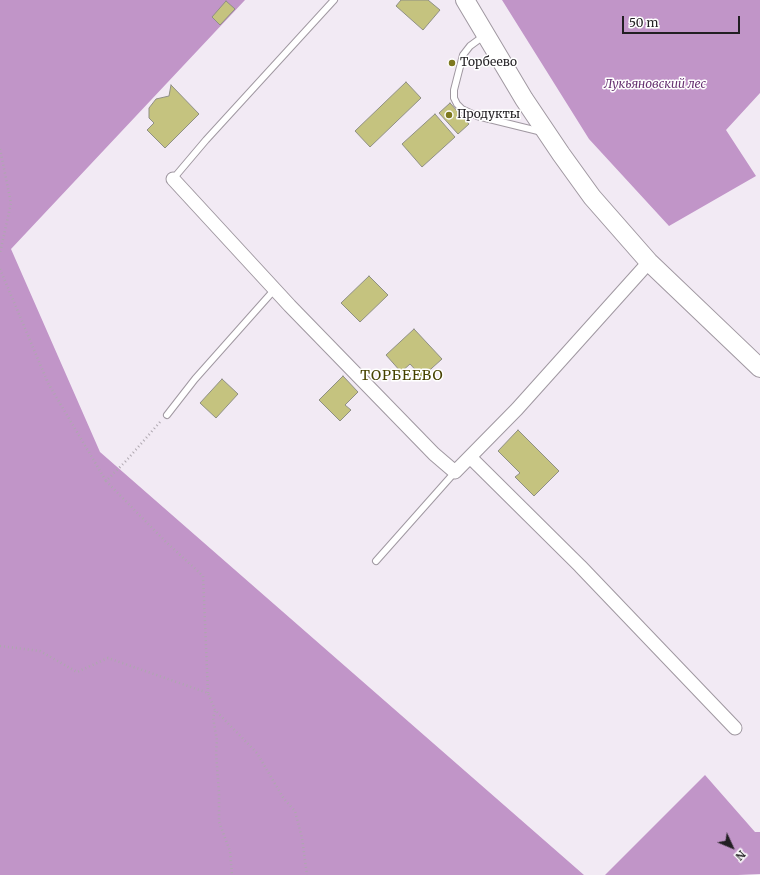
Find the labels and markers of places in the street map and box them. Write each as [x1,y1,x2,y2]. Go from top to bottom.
place label: Торбеево [460,56,517,70]
marker: Торбеево [447,58,457,68]
place label: Продукты [457,108,520,122]
marker: Продукты [444,110,454,120]

